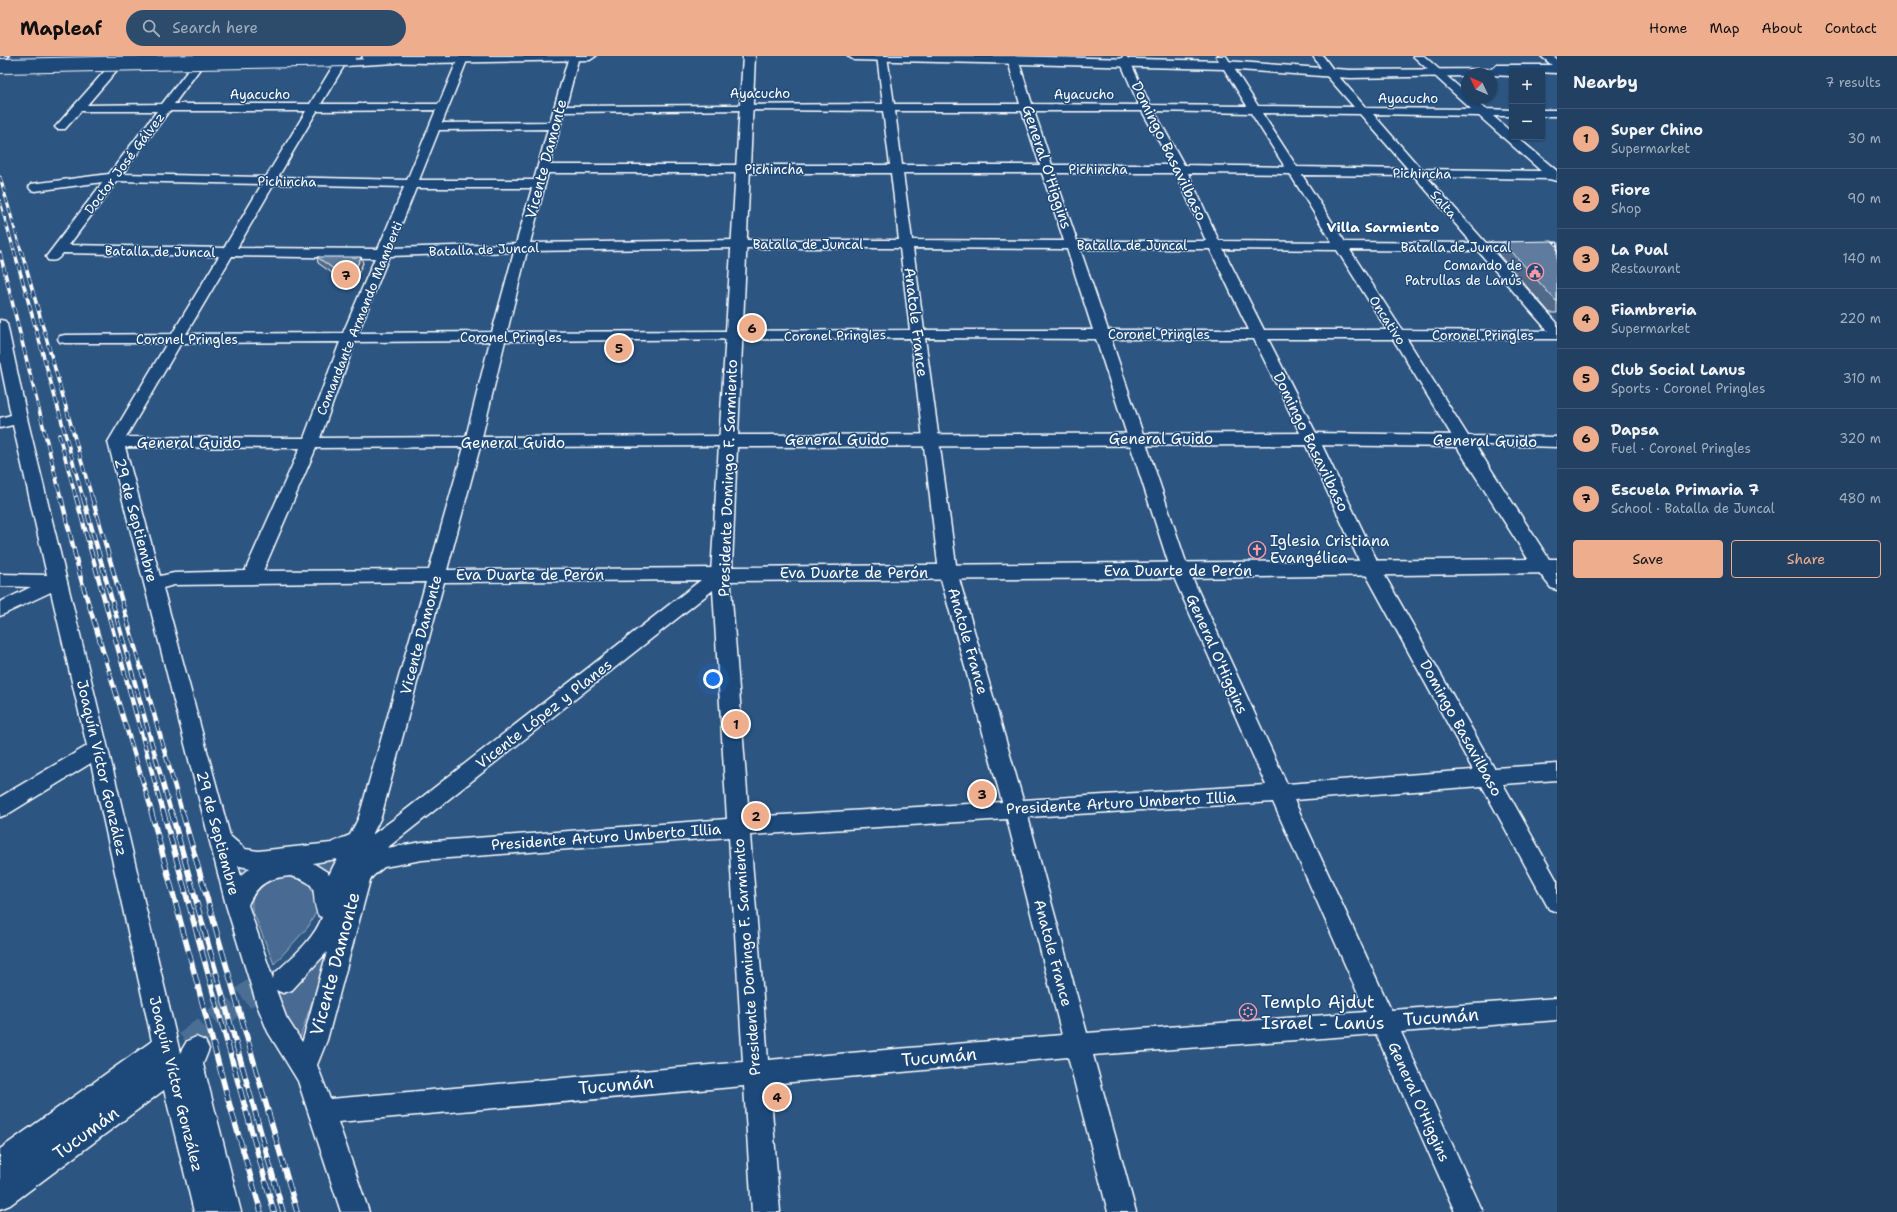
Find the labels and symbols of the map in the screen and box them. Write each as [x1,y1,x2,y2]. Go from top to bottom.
north arrow [1461,68,1497,104]
street label: Domingo Basavilbaso [1126,78,1212,224]
street label: Ayacucho [730,85,790,102]
street label: Ayacucho [230,86,290,103]
street label: Ayacucho [1054,86,1114,103]
street label: Ayacucho [1378,90,1438,107]
street label: Vicente Damonte [520,97,572,221]
street label: General O'Higgins [1017,102,1077,232]
street label: Doctor José Gálvez [81,109,168,217]
street label: Pichincha [745,161,803,178]
street label: Pichincha [1069,161,1127,178]
street label: Pichincha [1392,164,1452,183]
street label: Pichincha [257,172,317,191]
street label: Salta [1427,187,1461,222]
district label: Villa Sarmiento [1327,218,1439,236]
street label: Comandante Armando Mamberti [313,219,406,418]
street label: Batalla de Juncal [753,236,863,253]
street label: Batalla de Juncal [1077,237,1187,254]
street label: Batalla de Juncal [429,239,540,260]
street label: Batalla de Juncal [1401,239,1511,256]
street label: Batalla de Juncal [105,242,215,261]
place label: Comando de Patrullas de Lanús [1405,257,1522,289]
pin: 7 [333,260,359,290]
public building icon: Comando de Patrullas de Lanús [1525,262,1545,282]
street label: Anatole France [899,266,933,378]
street label: Oncativo [1365,293,1410,348]
pin: 6 [739,313,765,343]
street label: Coronel Pringles [784,326,886,345]
street label: Coronel Pringles [1108,326,1210,343]
street label: Coronel Pringles [1432,327,1534,344]
street label: Coronel Pringles [460,329,562,346]
street label: Coronel Pringles [136,331,238,348]
pin: 5 [606,333,632,363]
street label: Presidente Domingo F. Sarmiento [714,359,742,597]
street label: Domingo Basavilbaso [1268,369,1354,515]
street label: General Guido [1109,429,1213,449]
street label: General Guido [785,430,889,450]
street label: General Guido [1433,430,1537,452]
street label: General Guido [137,433,241,453]
street label: General Guido [461,433,565,453]
street label: 29 de Septiembre [110,456,162,584]
place label: Iglesia Cristiana Evangélica [1270,531,1390,568]
church icon: Iglesia Cristiana Evangélica [1247,540,1267,560]
street label: Eva Duarte de Perón [1104,561,1252,581]
street label: Eva Duarte de Perón [780,563,928,583]
street label: Eva Duarte de Perón [456,565,604,585]
street label: Vicente Damonte [395,573,447,697]
street label: Anatole France [943,585,993,697]
street label: General O'Higgins [1182,591,1252,717]
street label: Vicente López y Planes [472,655,616,773]
street label: Domingo Basavilbaso [1415,656,1507,800]
your location [703,669,723,689]
street label: Joaquín Víctor González [72,678,132,858]
pin: 1 [723,709,749,739]
street label: 29 de Septiembre [192,769,244,897]
pin: 3 [969,779,995,809]
street label: Presidente Arturo Umberto Illia [1005,787,1237,819]
pin: 2 [743,801,769,831]
street label: Presidente Arturo Umberto Illia [490,819,722,855]
street label: Presidente Domingo F. Sarmiento [729,838,765,1076]
street label: Vicente Damonte [304,890,366,1038]
street label: Anatole France [1029,897,1077,1009]
place label: Templo Ajdut Israel - Lanús [1261,990,1385,1035]
street label: Joaquín Víctor González [145,994,207,1174]
synagogue icon: Templo Ajdut Israel - Lanús [1238,1002,1258,1022]
street label: Tucumán [1402,1002,1480,1032]
street label: General O'Higgins [1384,1039,1454,1165]
street label: Tucumán [900,1042,978,1072]
street label: Tucumán [577,1070,655,1100]
pin: 4 [764,1082,790,1112]
street label: Tucumán [48,1101,124,1165]

